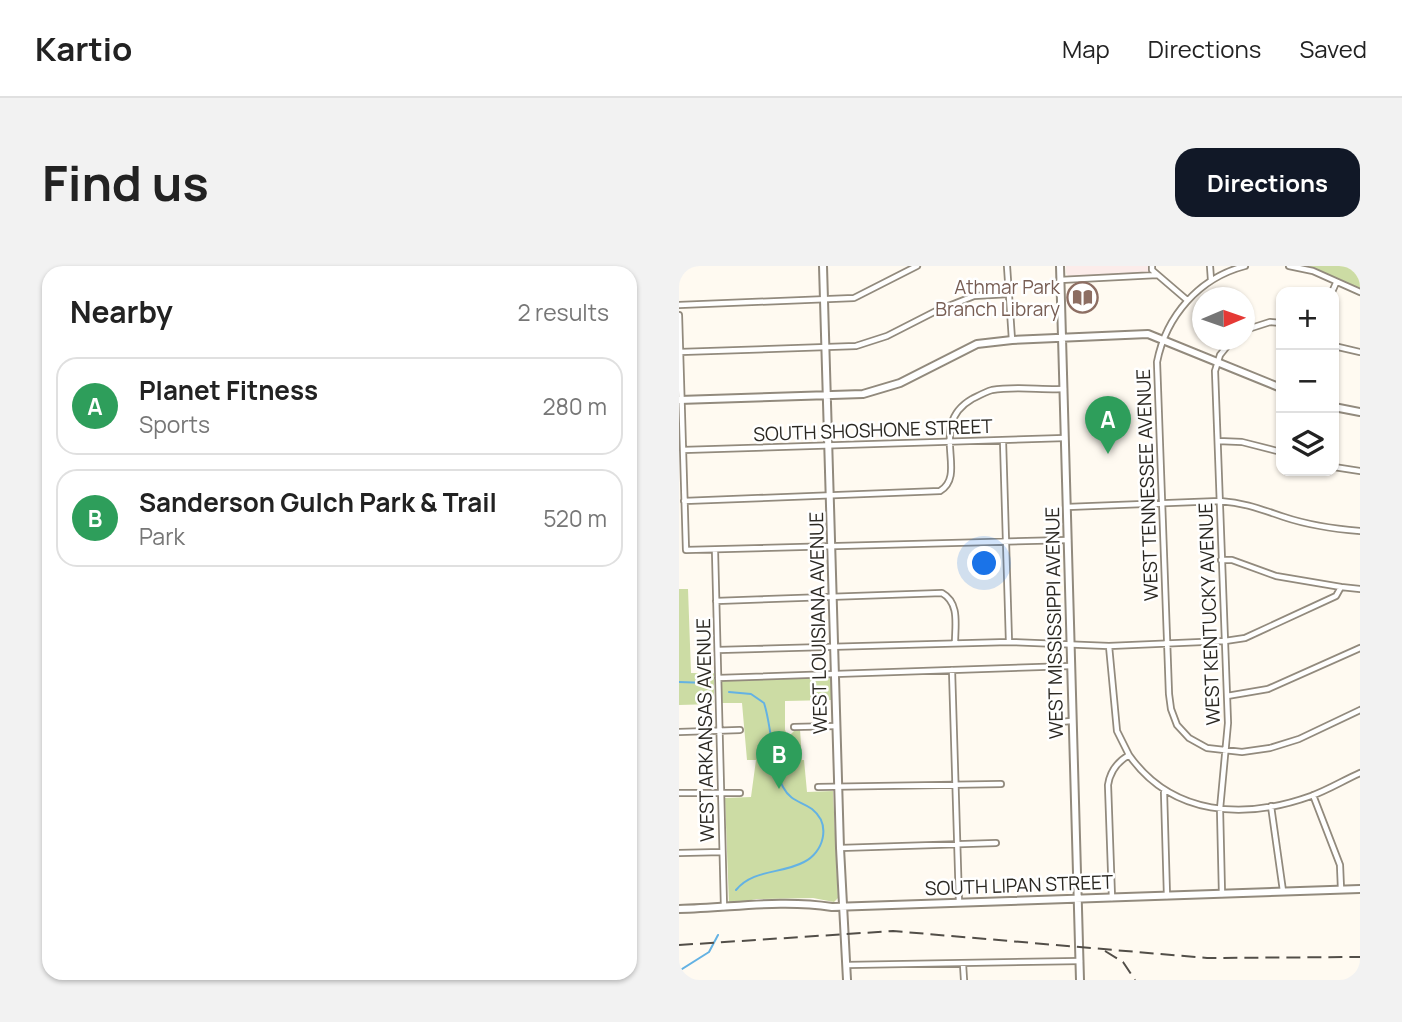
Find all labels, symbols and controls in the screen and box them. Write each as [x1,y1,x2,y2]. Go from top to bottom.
text: Kartio [35,26,132,71]
text: Map [1062,32,1110,65]
text: Directions [1148,32,1261,65]
text: Saved [1299,32,1367,65]
button: Directions [1175,148,1360,217]
text: Find us [42,149,209,216]
place label: Athmar Park Branch Library [935,274,1061,322]
library icon: Athmar Park Branch Library [1066,281,1100,315]
north arrow [1192,287,1255,350]
map controls [1276,287,1339,476]
button: + [1276,287,1339,350]
text: Nearby [70,291,173,332]
text: 2 results [517,296,609,328]
button: − [1276,350,1339,413]
street label: WEST TENNESSEE AVENUE [1130,368,1164,602]
text: Planet Fitness [139,372,318,408]
text: A [87,390,103,422]
text: 280 m [542,390,607,422]
pin: A [1085,396,1131,454]
text: Sports [139,408,210,440]
street label: SOUTH SHOSHONE STREET [753,413,994,447]
button: layers [1276,413,1339,476]
text: Sanderson Gulch Park & Trail [139,484,497,520]
text: B [88,502,102,534]
text: 520 m [543,502,607,534]
street label: WEST KENTUCKY AVENUE [1192,502,1226,726]
street label: WEST MISSISSIPPI AVENUE [1039,507,1069,739]
street label: WEST LOUISIANA AVENUE [803,512,833,734]
text: Park [139,520,185,552]
your location [967,546,1001,580]
street label: WEST ARKANSAS AVENUE [690,618,720,842]
pin: B [756,731,802,789]
street label: SOUTH LIPAN STREET [924,869,1114,901]

